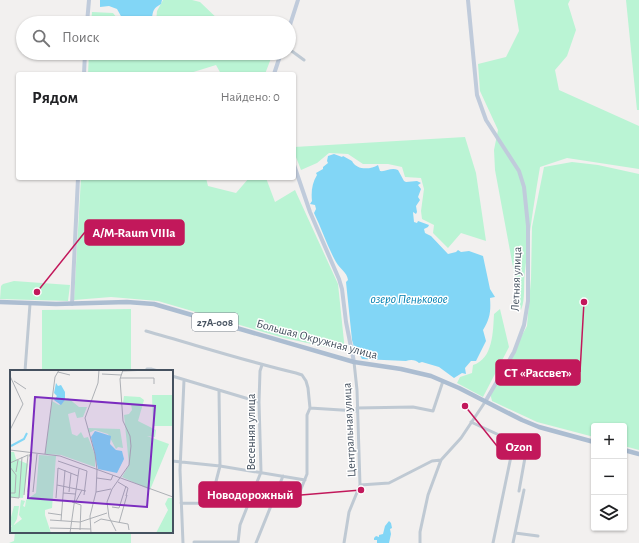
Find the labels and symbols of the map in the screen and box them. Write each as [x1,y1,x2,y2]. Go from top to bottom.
callout: A/M-Raum VIIIa [85,220,184,245]
text: A/M-Raum VIIIa [92,227,176,240]
street label: Летняя улица [509,246,524,312]
water label: озеро Пеньковое [371,293,448,306]
road number: 27А-008 [192,313,238,331]
street label: Большая Окружная улица [255,317,379,362]
callout: СТ «Рассвет» [496,360,580,385]
text: СТ «Рассвет» [504,367,572,380]
inset map [10,370,173,533]
street label: Центральная улица [341,382,358,477]
street label: Весенняя улица [245,393,258,470]
callout: Ozon [497,434,540,459]
text: Ozon [505,441,533,454]
callout: Новодорожный [199,482,301,507]
text: Новодорожный [207,489,293,502]

